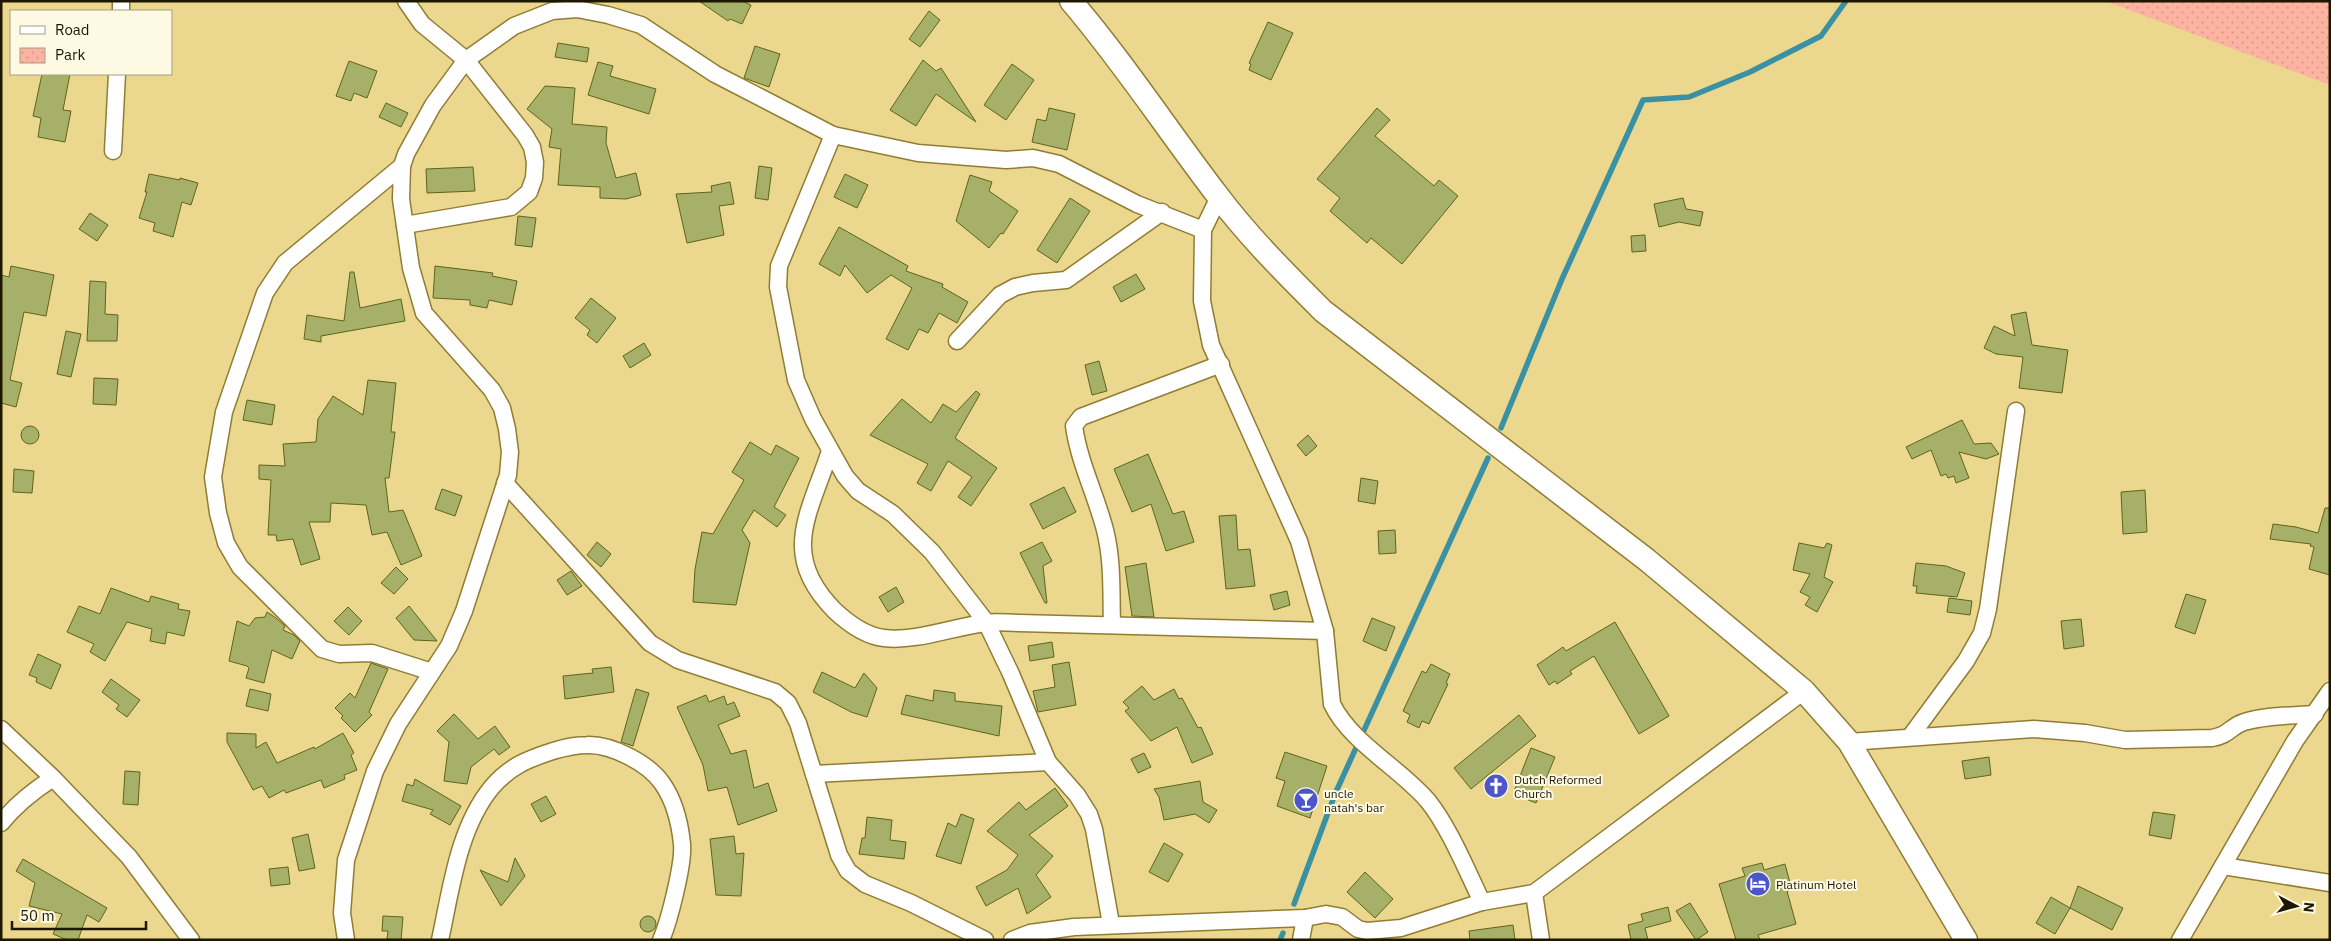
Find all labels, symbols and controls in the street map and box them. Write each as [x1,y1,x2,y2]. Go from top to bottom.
legend [10,10,172,75]
text: Road [55,20,90,39]
text: Park [55,45,85,64]
place label: Dutch Reformed Church [1514,772,1602,801]
church icon: Dutch Reformed Church [1483,773,1509,799]
place label: uncle natah's bar [1324,786,1384,815]
bar icon: uncle natah's bar [1293,787,1319,813]
hotel icon: Platinum Hotel [1745,871,1771,897]
place label: Platinum Hotel [1776,877,1856,892]
north arrow [2271,881,2321,931]
scale bar [12,898,146,930]
text: N [2299,901,2318,913]
text: 50 m [20,906,55,925]

